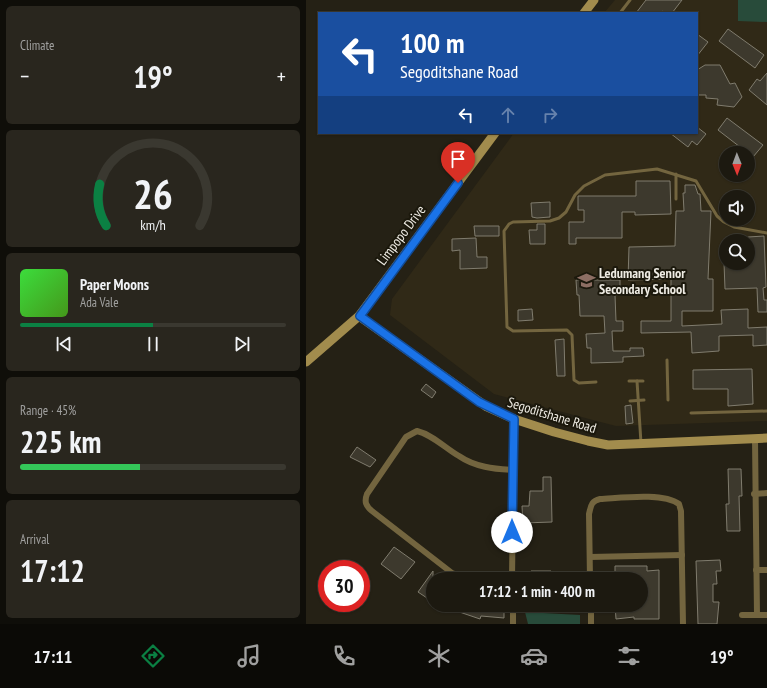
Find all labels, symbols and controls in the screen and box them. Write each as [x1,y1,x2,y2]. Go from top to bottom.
text: 100 m [400,24,464,61]
icon: left [334,28,386,80]
text: Climate [20,37,54,54]
text: 19° [133,57,173,96]
text: Segoditshane Road [400,60,518,83]
text: − [20,62,29,90]
text: + [277,62,286,90]
icon: left [455,104,477,126]
icon: ahead [497,104,519,126]
icon: right [539,104,561,126]
pin [441,142,475,183]
north arrow [719,146,755,182]
map controls [719,146,755,270]
icon: arrive [447,148,469,170]
text: 26 [133,167,173,220]
button: sound [719,190,755,226]
street label: Limpopo Drive [373,201,430,269]
text: km/h [140,215,166,234]
button: search [719,234,755,270]
place label: Ledumang Senior Secondary School [599,264,686,298]
school or university icon: Ledumang Senior Secondary School [576,271,596,291]
text: Paper Moons [80,275,149,294]
text: Ada Vale [80,294,119,311]
icon: previous [53,333,75,355]
icon: pause [142,333,164,355]
icon: next [231,333,253,355]
street label: Segoditshane Road [505,393,599,437]
text: Range · 45% [20,402,76,419]
text: 225 km [20,422,101,461]
position arrow [491,511,533,553]
text: Arrival [20,531,49,548]
text: 17:12 [20,551,85,590]
speed limit sign: 30 [318,560,370,612]
text: 17:12 · 1 min · 400 m [479,582,595,601]
icon: directions [139,642,167,670]
icon: music [235,642,263,670]
icon: phone [330,642,358,670]
icon: climate [425,642,453,670]
icon: car [520,642,548,670]
icon: filters [615,642,643,670]
text: 17:11 [34,645,72,668]
text: 19° [710,645,733,668]

